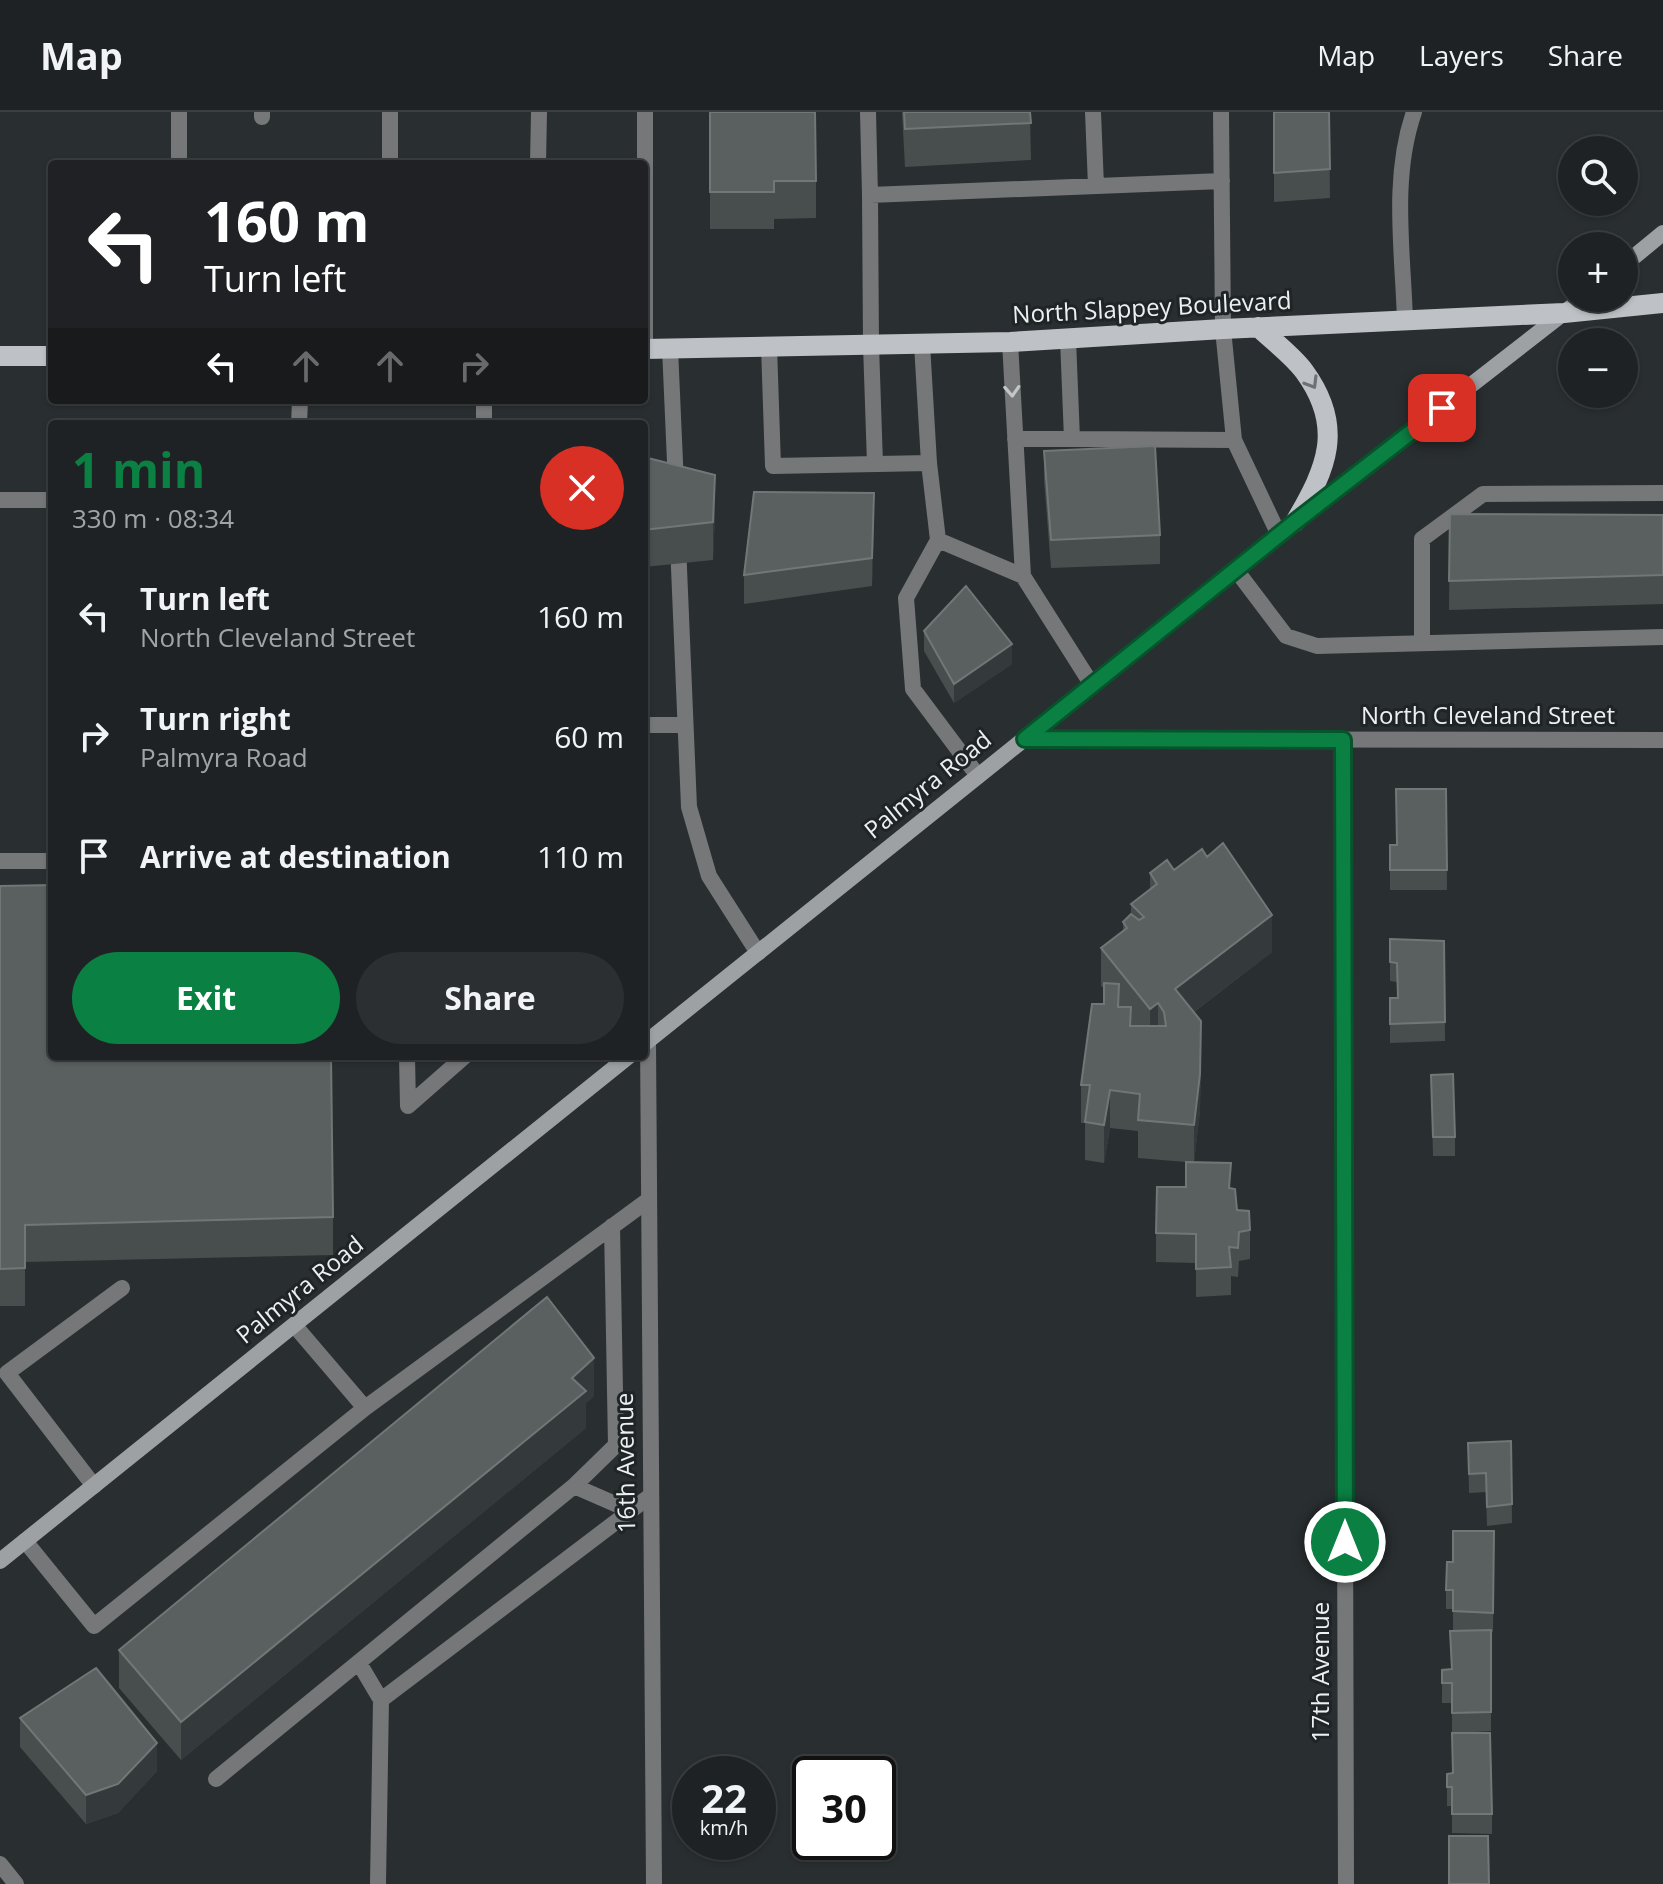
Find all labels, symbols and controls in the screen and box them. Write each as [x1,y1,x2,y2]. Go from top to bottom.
text: Map [40,29,123,81]
text: Map [1317,36,1375,74]
text: Layers [1419,36,1504,74]
text: Share [1548,36,1623,74]
map controls [1558,136,1638,408]
button: search [1558,136,1638,216]
text: 160 m [204,182,370,258]
icon: left [72,192,176,296]
button: + [1558,232,1638,312]
text: Turn left [204,254,346,303]
street label: North Slappey Boulevard [1011,283,1292,330]
button: − [1558,328,1638,408]
icon: left [200,344,244,388]
icon: ahead [284,344,328,388]
icon: ahead [368,344,412,388]
icon: right [452,344,496,388]
one-way arrow [1302,374,1317,389]
pin [1408,374,1476,442]
one-way arrow [1004,385,1021,398]
icon: arrive [1420,386,1464,430]
text: 1 min [72,437,205,502]
button: close [540,446,624,530]
text: 330 m · 08:34 [72,500,234,536]
text: Turn left [140,578,270,619]
icon: left [72,594,116,638]
text: 160 m [537,596,624,637]
text: North Cleveland Street [140,619,415,655]
text: Turn right [140,698,291,739]
street label: North Cleveland Street [1361,698,1615,731]
icon: right [72,714,116,758]
text: 60 m [554,716,624,757]
street label: Palmyra Road [857,722,998,845]
text: Palmyra Road [140,739,308,775]
icon: arrive [72,834,116,878]
text: Arrive at destination [140,836,451,877]
text: 110 m [537,836,624,877]
button: Exit [72,952,340,1044]
button: Share [356,952,624,1044]
street label: Palmyra Road [229,1227,370,1350]
street label: 16th Avenue [607,1392,642,1534]
position arrow [1303,1500,1387,1584]
street label: 17th Avenue [1303,1602,1336,1742]
speed limit sign: 30 [792,1756,896,1860]
text: 22 [701,1770,747,1825]
text: km/h [700,1814,748,1841]

